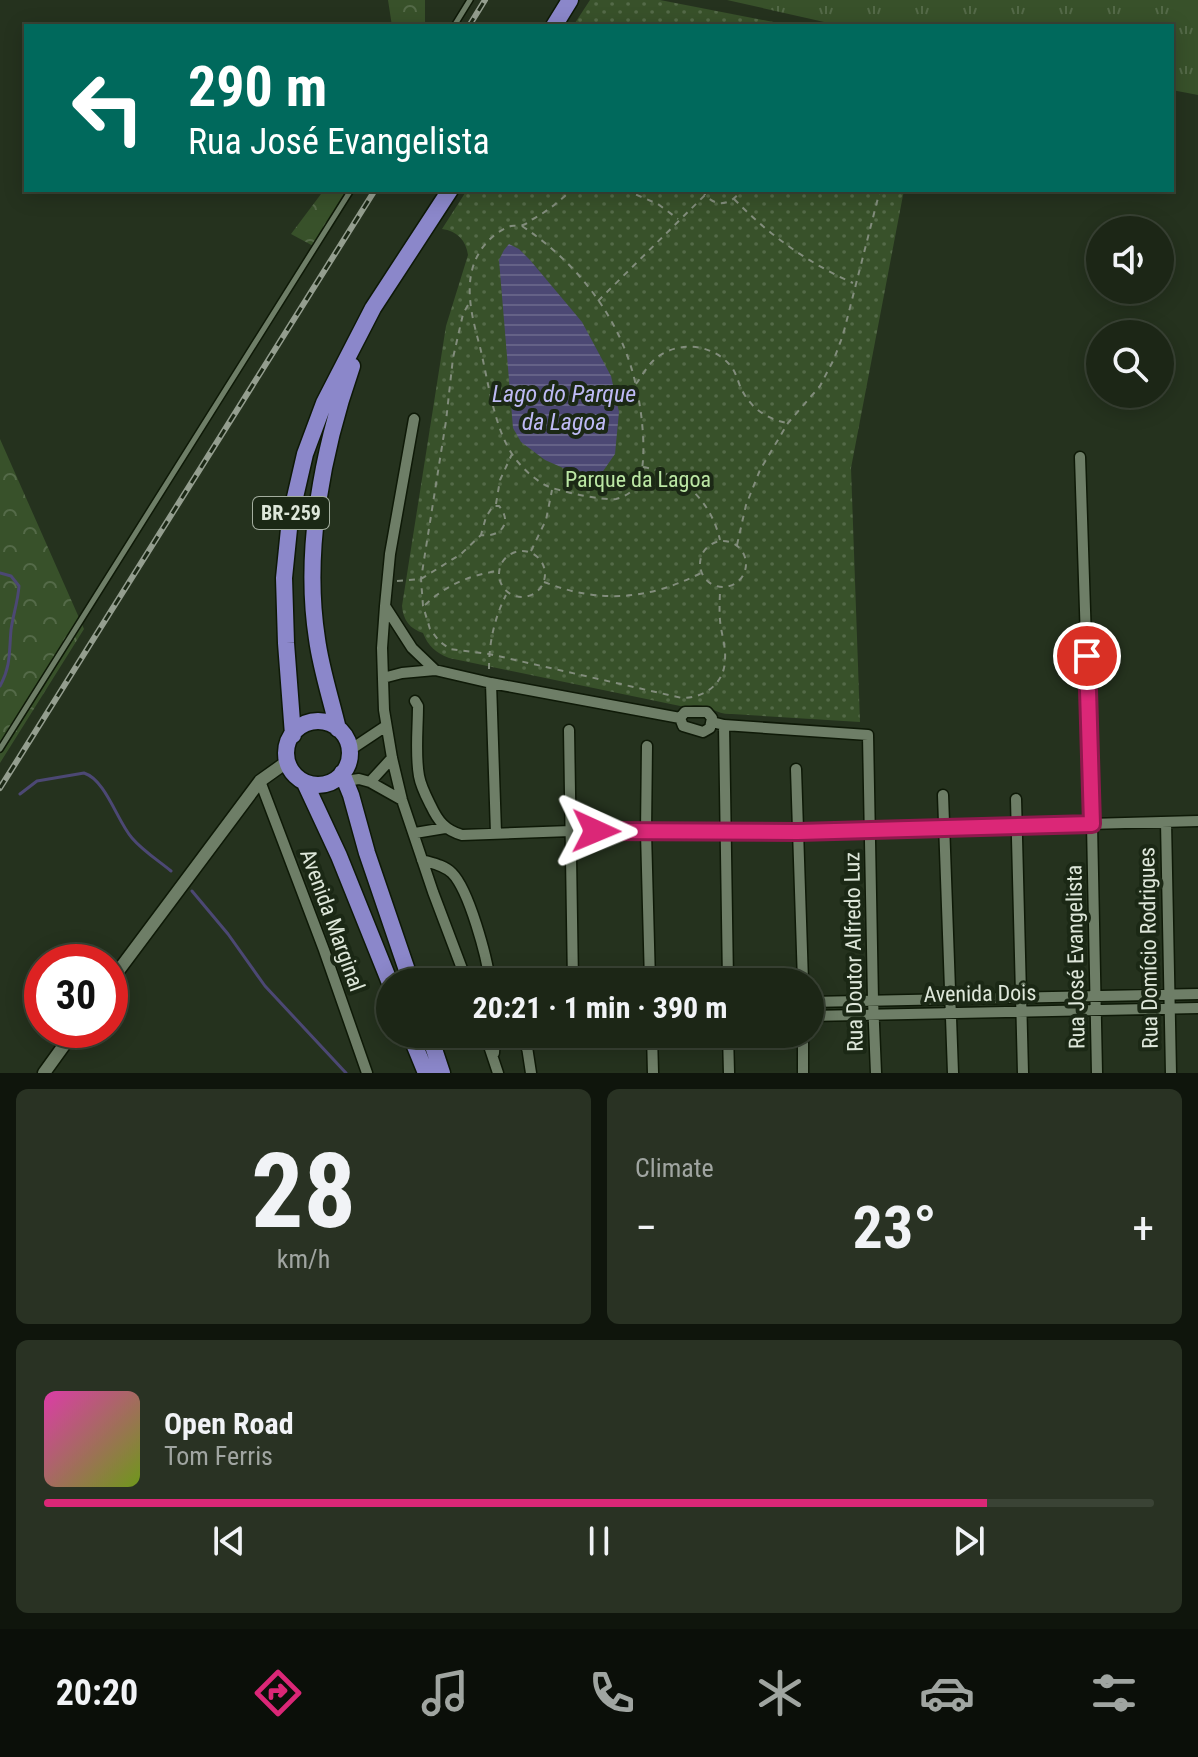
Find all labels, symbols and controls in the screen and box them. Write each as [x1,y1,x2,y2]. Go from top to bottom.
text: 290 m [188,54,327,120]
icon: left [56,56,160,160]
text: Rua José Evangelista [188,121,490,163]
map controls [1086,216,1174,408]
button: sound [1086,216,1174,304]
button: search [1086,320,1174,408]
water label: Lago do Parque da Lagoa [492,380,636,436]
park label: Parque da Lagoa [565,467,711,492]
road number: BR-259 [253,497,329,529]
pin [1053,622,1121,690]
icon: arrive [1065,634,1109,678]
position arrow [554,789,638,873]
street label: Avenida Marginal [295,846,370,995]
street label: Rua Domício Rodrigues [1134,847,1163,1049]
street label: Rua Doutor Alfredo Luz [839,852,868,1052]
street label: Rua José Evangelista [1061,865,1090,1049]
speed limit sign: 30 [24,944,128,1048]
street label: Avenida Dois [923,980,1037,1007]
text: 20:21 · 1 min · 390 m [473,990,727,1025]
text: 28 [251,1131,356,1252]
text: Climate [635,1153,714,1183]
text: 23° [853,1192,937,1263]
text: − [635,1202,657,1254]
text: + [1132,1202,1154,1254]
text: km/h [277,1244,330,1274]
text: Open Road [164,1406,294,1441]
text: Tom Ferris [164,1441,273,1471]
icon: previous [207,1519,251,1563]
icon: pause [577,1519,621,1563]
icon: next [947,1519,991,1563]
icon: directions [250,1665,306,1721]
icon: music [417,1665,473,1721]
icon: phone [584,1665,640,1721]
icon: climate [752,1665,808,1721]
icon: car [919,1665,975,1721]
icon: filters [1086,1665,1142,1721]
text: 20:20 [56,1672,138,1714]

